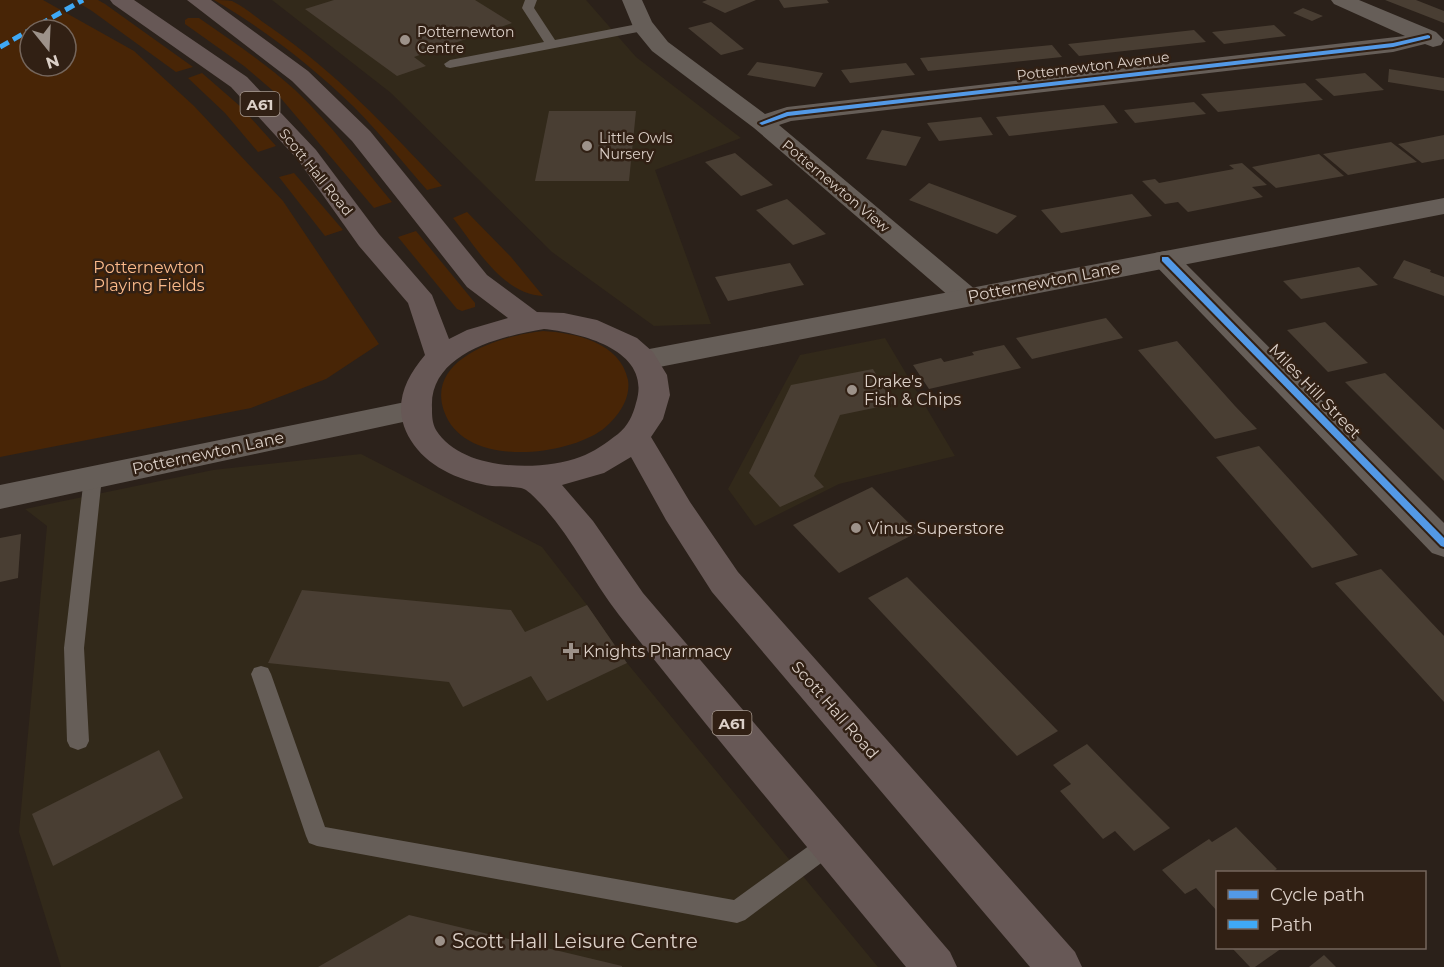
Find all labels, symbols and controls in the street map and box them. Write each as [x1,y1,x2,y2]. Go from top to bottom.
north arrow [18,18,78,78]
place label: Potternewton Centre [417,23,514,57]
marker: Potternewton Centre [398,33,412,47]
street label: Potternewton Avenue [1016,48,1170,84]
text: N [43,51,62,73]
road number: A61 [240,92,280,116]
street label: Scott Hall Road [275,125,357,219]
place label: Little Owls Nursery [599,129,673,163]
street label: Potternewton View [779,136,894,237]
marker: Little Owls Nursery [580,139,594,153]
park label: Potternewton Playing Fields [93,258,205,295]
street label: Potternewton Lane [966,258,1122,306]
street label: Miles Hill Street [1265,340,1365,443]
place label: Drake's Fish & Chips [864,372,961,409]
marker: Drake's Fish & Chips [845,383,859,397]
street label: Potternewton Lane [130,428,286,478]
place label: Vinus Superstore [868,519,1004,538]
marker: Vinus Superstore [849,521,863,535]
place label: Knights Pharmacy [583,642,732,661]
marker: Knights Pharmacy [564,644,578,658]
street label: Scott Hall Road [788,657,882,763]
road number: A61 [712,711,752,735]
legend [1216,871,1426,949]
text: Cycle path [1270,884,1365,906]
text: Path [1270,914,1313,936]
place label: Scott Hall Leisure Centre [452,929,698,953]
marker: Scott Hall Leisure Centre [433,934,447,948]

